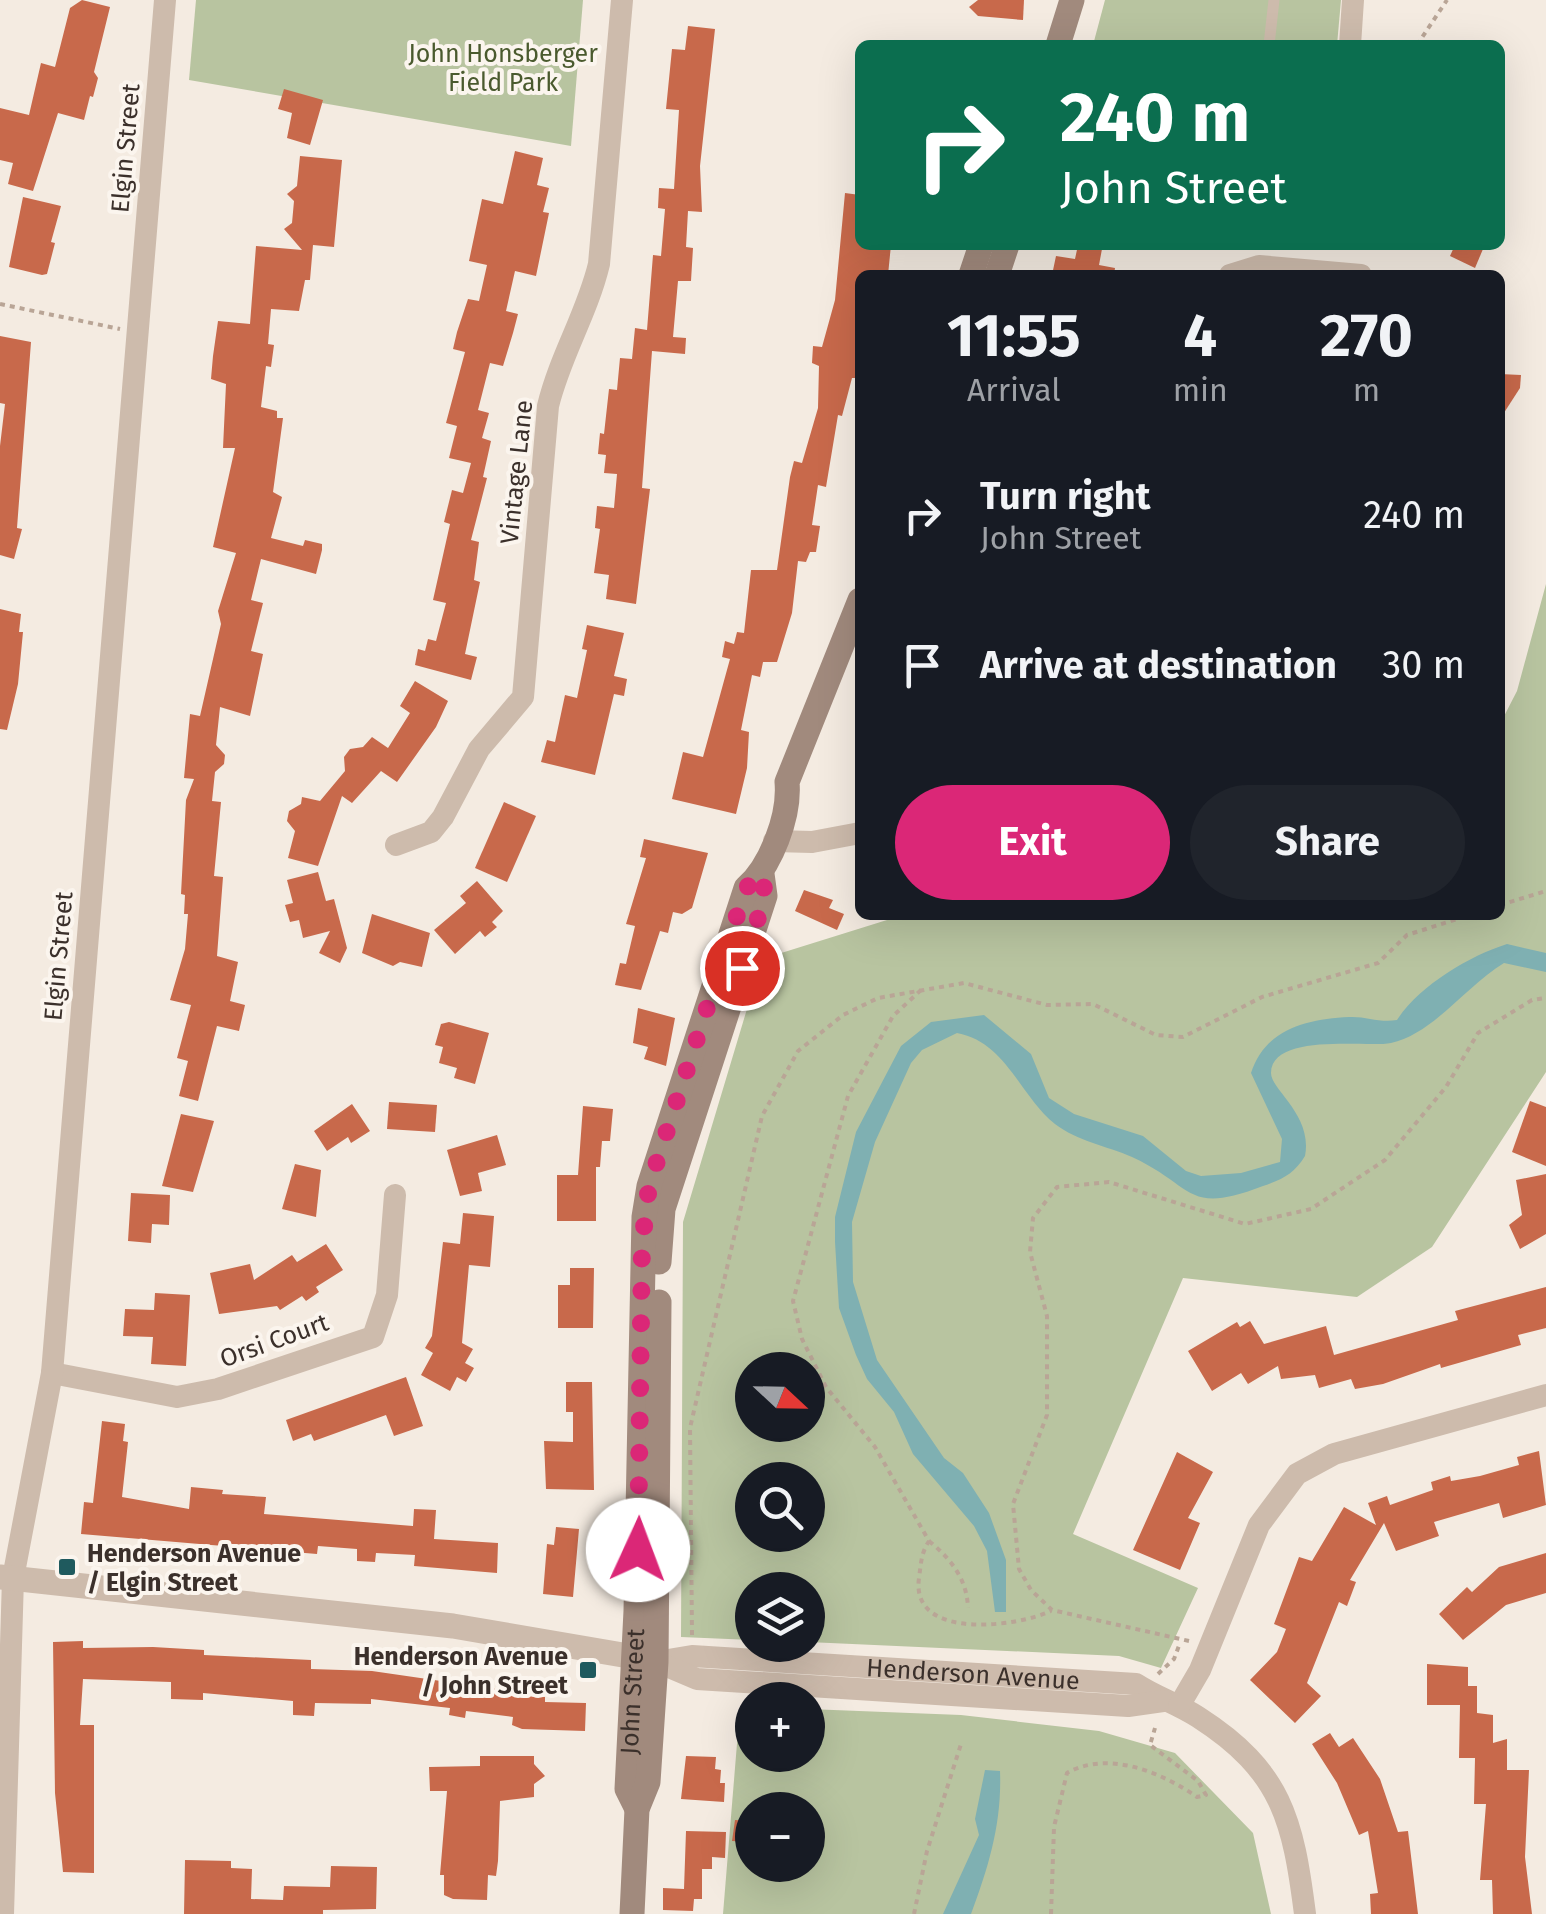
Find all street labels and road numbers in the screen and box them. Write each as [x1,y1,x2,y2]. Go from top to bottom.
street label: Elgin Street [105,81,147,214]
street label: Vintage Lane [495,399,539,546]
street label: Elgin Street [38,889,80,1022]
street label: Orsi Court [216,1307,334,1374]
street label: John Street [615,1627,651,1755]
street label: Henderson Avenue [865,1653,1081,1696]

